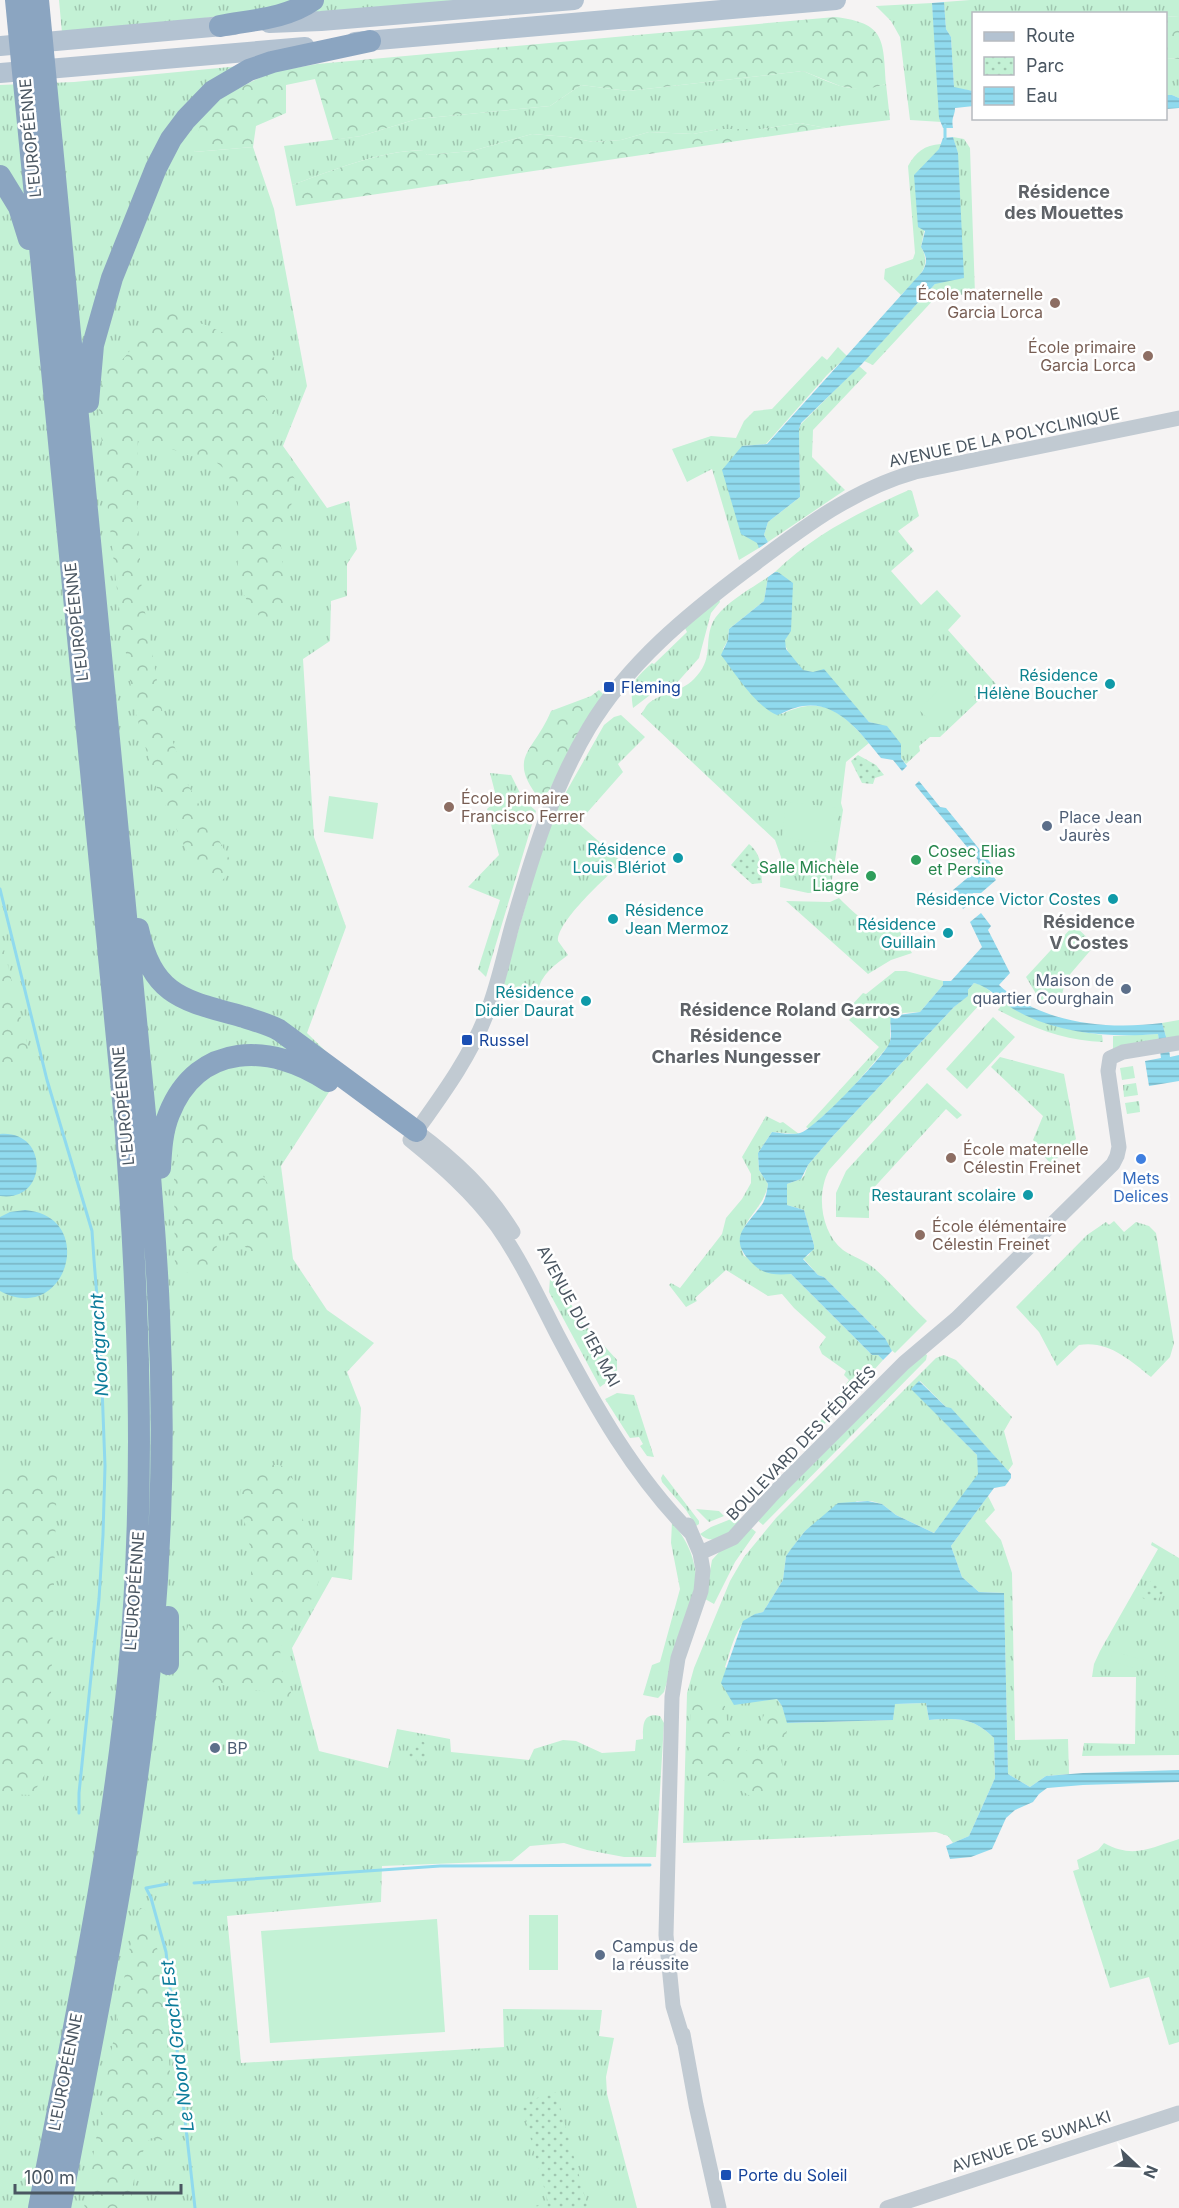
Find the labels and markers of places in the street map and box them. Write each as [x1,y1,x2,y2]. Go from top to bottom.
place label: École maternelle Garcia Lorca [917,284,1043,322]
marker: École maternelle Garcia Lorca [1048,296,1062,310]
place label: École primaire Garcia Lorca [1028,337,1136,375]
marker: École primaire Garcia Lorca [1141,349,1155,363]
place label: Résidence Hélène Boucher [977,665,1098,703]
place label: Fleming [621,677,681,697]
marker: Résidence Hélène Boucher [1103,677,1117,691]
marker: Fleming [602,680,616,694]
place label: École primaire Francisco Ferrer [461,788,585,826]
marker: École primaire Francisco Ferrer [442,800,456,814]
place label: Place Jean Jaurès [1059,807,1142,845]
marker: Place Jean Jaurès [1040,819,1054,833]
place label: Résidence Louis Blériot [572,839,666,877]
place label: Cosec Elias et Persine [928,841,1016,879]
marker: Résidence Louis Blériot [671,851,685,865]
marker: Cosec Elias et Persine [909,853,923,867]
place label: Salle Michèle Liagre [759,857,859,895]
marker: Salle Michèle Liagre [864,869,878,883]
place label: Résidence Victor Costes [916,889,1101,909]
marker: Résidence Victor Costes [1106,892,1120,906]
place label: Résidence Jean Mermoz [625,900,729,938]
marker: Résidence Jean Mermoz [606,912,620,926]
place label: Résidence Guillain [857,914,936,952]
marker: Résidence Guillain [941,926,955,940]
place label: Maison de quartier Courghain [972,970,1114,1008]
place label: Résidence Didier Daurat [475,982,574,1020]
marker: Maison de quartier Courghain [1119,982,1133,996]
marker: Résidence Didier Daurat [579,994,593,1008]
place label: Russel [479,1030,529,1050]
marker: Russel [460,1033,474,1047]
place label: École maternelle Célestin Freinet [963,1139,1089,1177]
marker: École maternelle Célestin Freinet [944,1151,958,1165]
marker: Mets Delices [1134,1152,1148,1166]
place label: Mets Delices [1113,1168,1169,1206]
place label: Restaurant scolaire [871,1185,1016,1205]
marker: Restaurant scolaire [1021,1188,1035,1202]
place label: École élémentaire Célestin Freinet [932,1216,1067,1254]
marker: École élémentaire Célestin Freinet [913,1228,927,1242]
place label: BP [227,1738,248,1758]
marker: BP [208,1741,222,1755]
place label: Campus de la réussite [612,1936,698,1974]
marker: Campus de la réussite [593,1948,607,1962]
place label: Porte du Soleil [738,2165,847,2185]
marker: Porte du Soleil [719,2168,733,2182]

